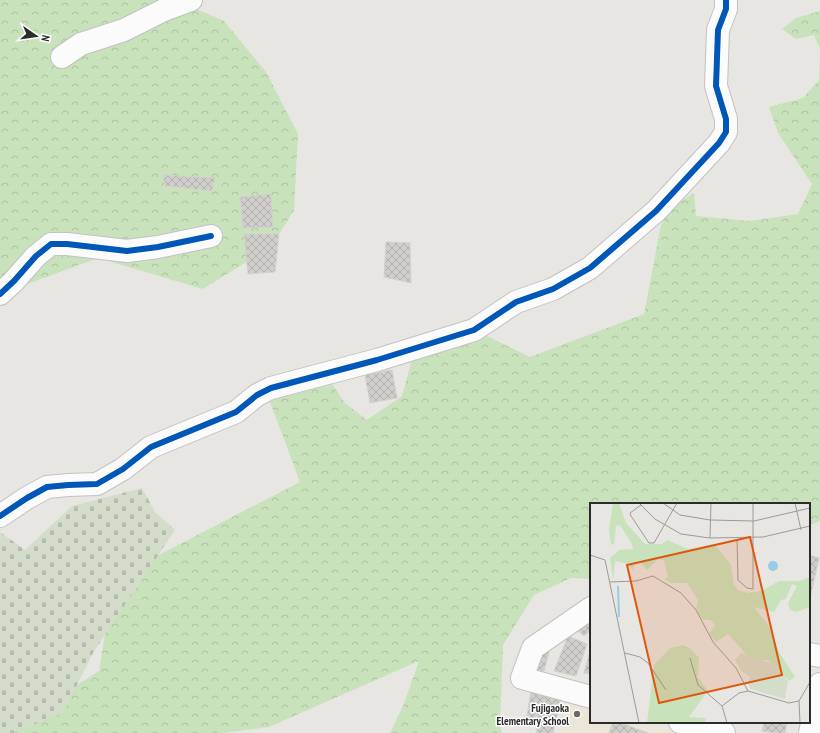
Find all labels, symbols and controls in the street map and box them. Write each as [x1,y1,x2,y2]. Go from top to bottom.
north arrow [16,16,56,56]
text: N [38,34,53,43]
inset map [590,503,810,723]
place label: Fujigaoka Elementary School [497,701,569,728]
marker: Fujigaoka Elementary School [572,709,582,719]

